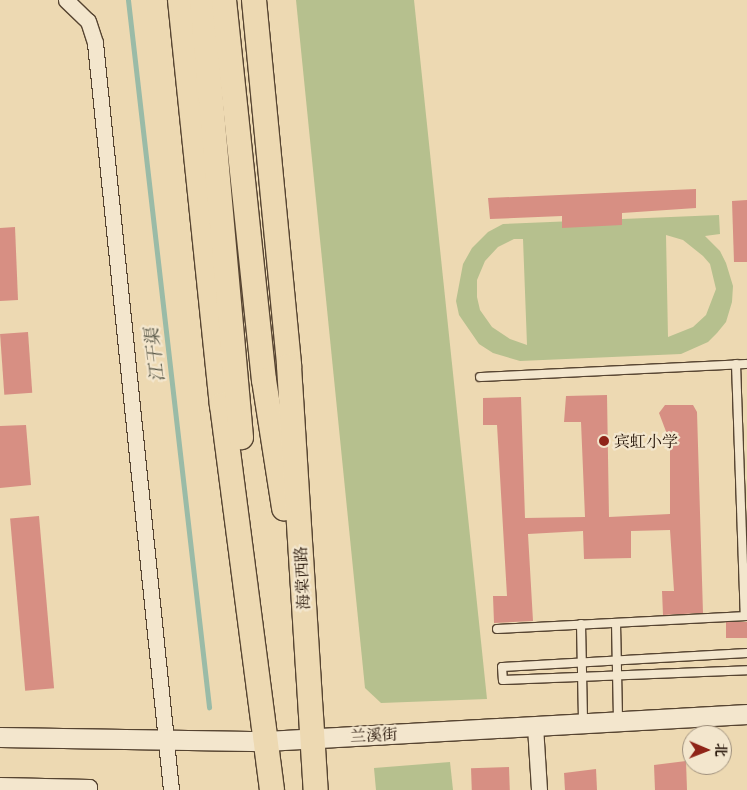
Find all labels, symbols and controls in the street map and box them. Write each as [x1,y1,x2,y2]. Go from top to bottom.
water label: 江干渠 [141,327,169,383]
place label: 宾虹小学 [614,431,678,451]
marker: 宾虹小学 [598,435,610,447]
street label: 海棠西路 [291,546,313,610]
street label: 兰溪街 [350,724,398,746]
north arrow [682,725,732,775]
text: 北 [712,743,730,757]

